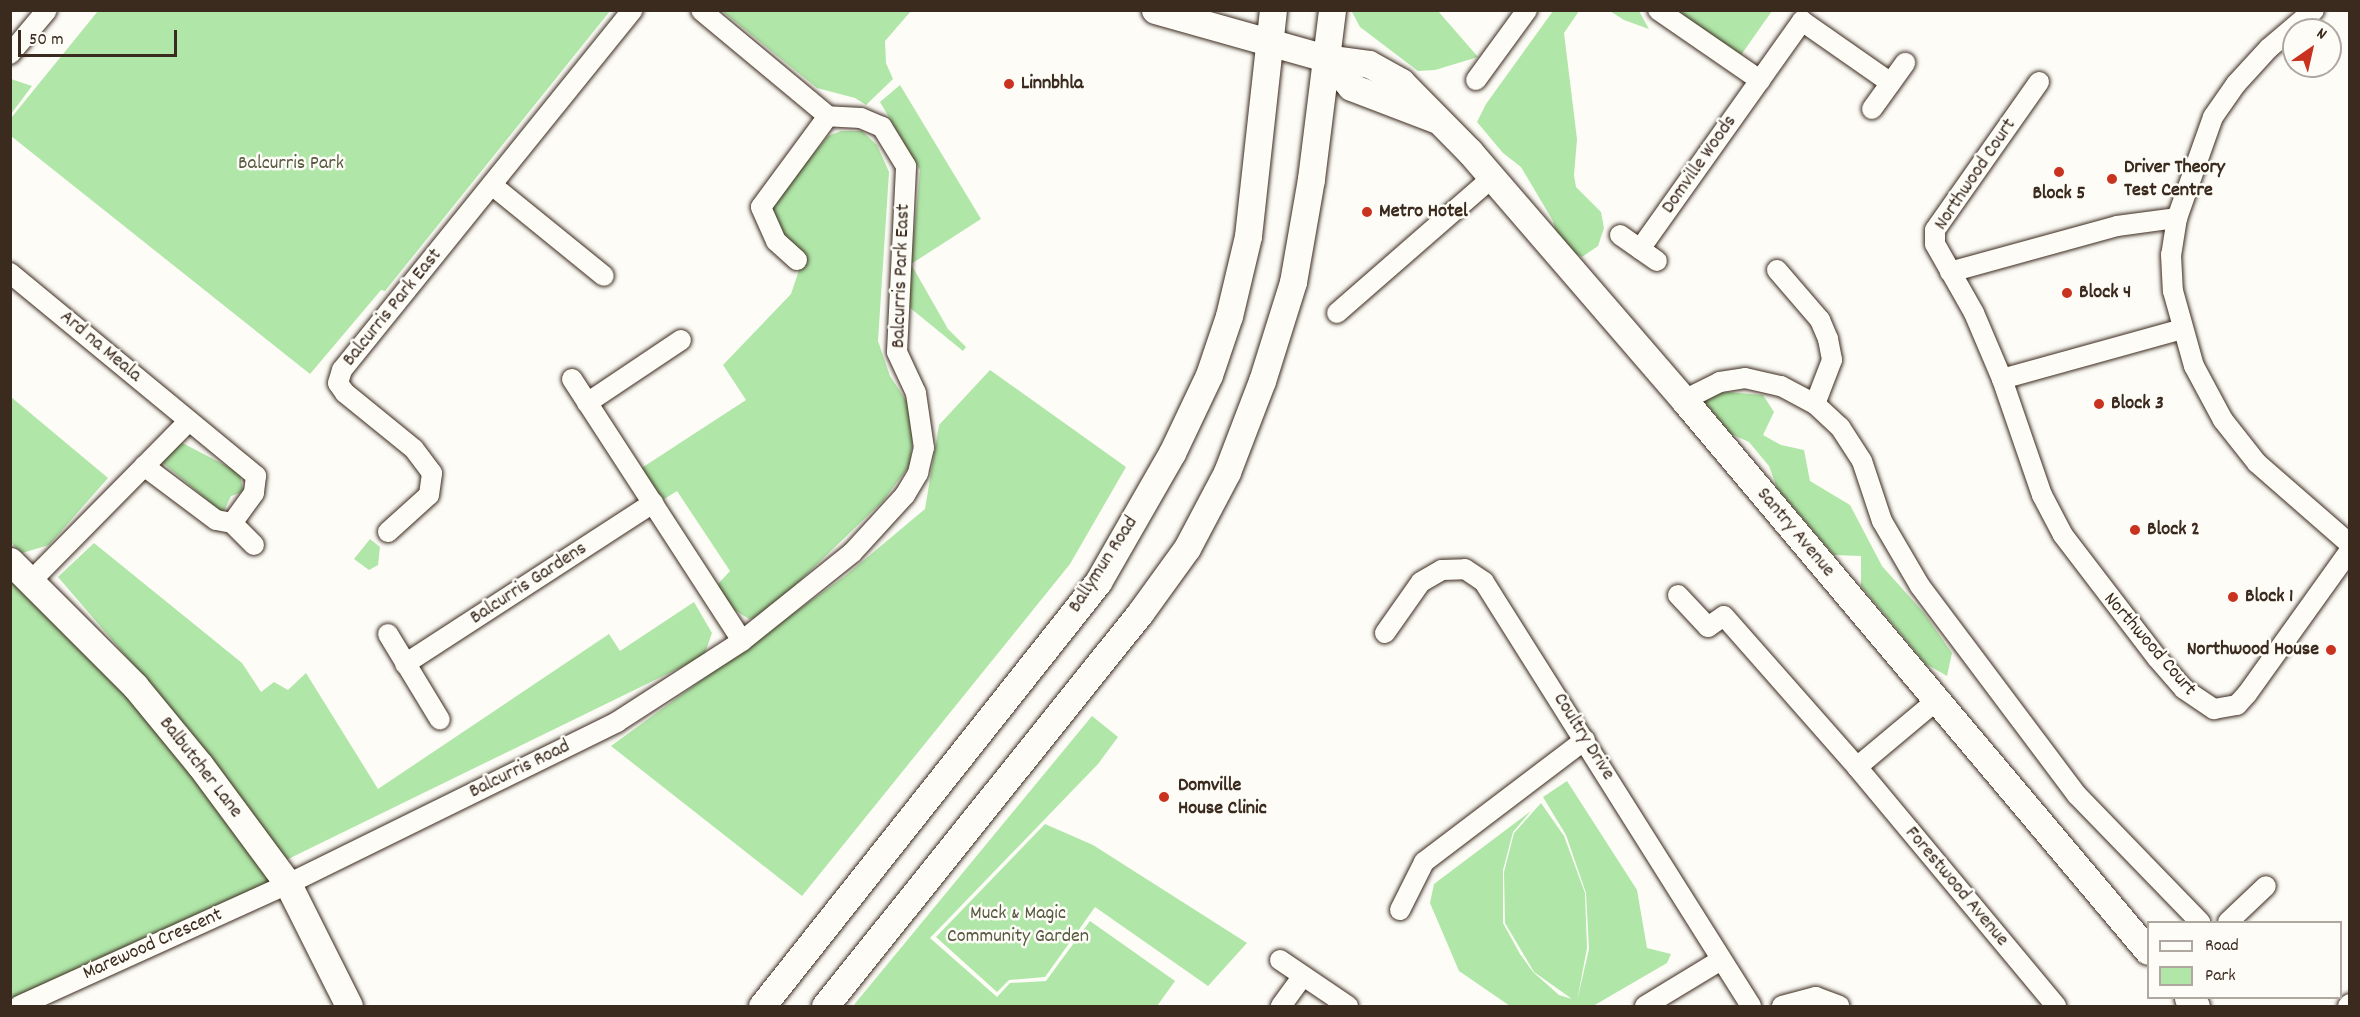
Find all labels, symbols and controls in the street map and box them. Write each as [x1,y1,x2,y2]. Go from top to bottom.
scale bar [21,18,180,56]
north arrow [2282,18,2342,78]
text: N [2312,23,2331,46]
text: 50 m [29,28,64,53]
place label: Linnbhla [1021,72,1083,96]
marker: Linnbhla [1002,77,1016,91]
street label: Domville Woods [1657,111,1743,219]
street label: Northwood Court [1930,115,2022,235]
park label: Balcurris Park [238,152,344,176]
place label: Driver Theory Test Centre [2124,156,2225,203]
marker: Block 5 [2052,165,2066,179]
marker: Driver Theory Test Centre [2105,172,2119,186]
place label: Block 5 [2032,182,2086,206]
place label: Metro Hotel [1379,200,1468,224]
street label: Balcurris Park East [887,203,917,349]
marker: Metro Hotel [1360,205,1374,219]
street label: Balcurris Park East [338,244,448,372]
place label: Block 4 [2079,281,2131,305]
marker: Block 4 [2060,286,2074,300]
street label: Ard na Meala [54,306,146,388]
place label: Block 3 [2111,392,2164,416]
marker: Block 3 [2092,397,2106,411]
street label: Santry Avenue [1751,483,1839,583]
street label: Ballymun Road [1064,512,1144,618]
place label: Block 2 [2147,518,2200,542]
marker: Block 2 [2128,523,2142,537]
street label: Balcurris Gardens [466,537,592,631]
place label: Block 1 [2245,585,2293,609]
street label: Northwood Court [2097,588,2201,702]
marker: Block 1 [2226,590,2240,604]
place label: Northwood House [2187,638,2319,662]
marker: Northwood House [2324,643,2338,657]
street label: Coultry Drive [1547,689,1619,785]
street label: Balbutcher Lane [153,713,247,823]
street label: Balcurris Road [466,735,574,805]
place label: Domville House Clinic [1178,774,1267,821]
marker: Domville House Clinic [1155,788,1173,806]
street label: Forestwood Avenue [1899,822,2013,952]
park label: Muck & Magic Community Garden [947,903,1089,950]
street label: Marewood Crescent [80,904,226,986]
legend [2147,921,2342,999]
text: Road [2205,934,2239,959]
text: Park [2205,964,2236,989]

